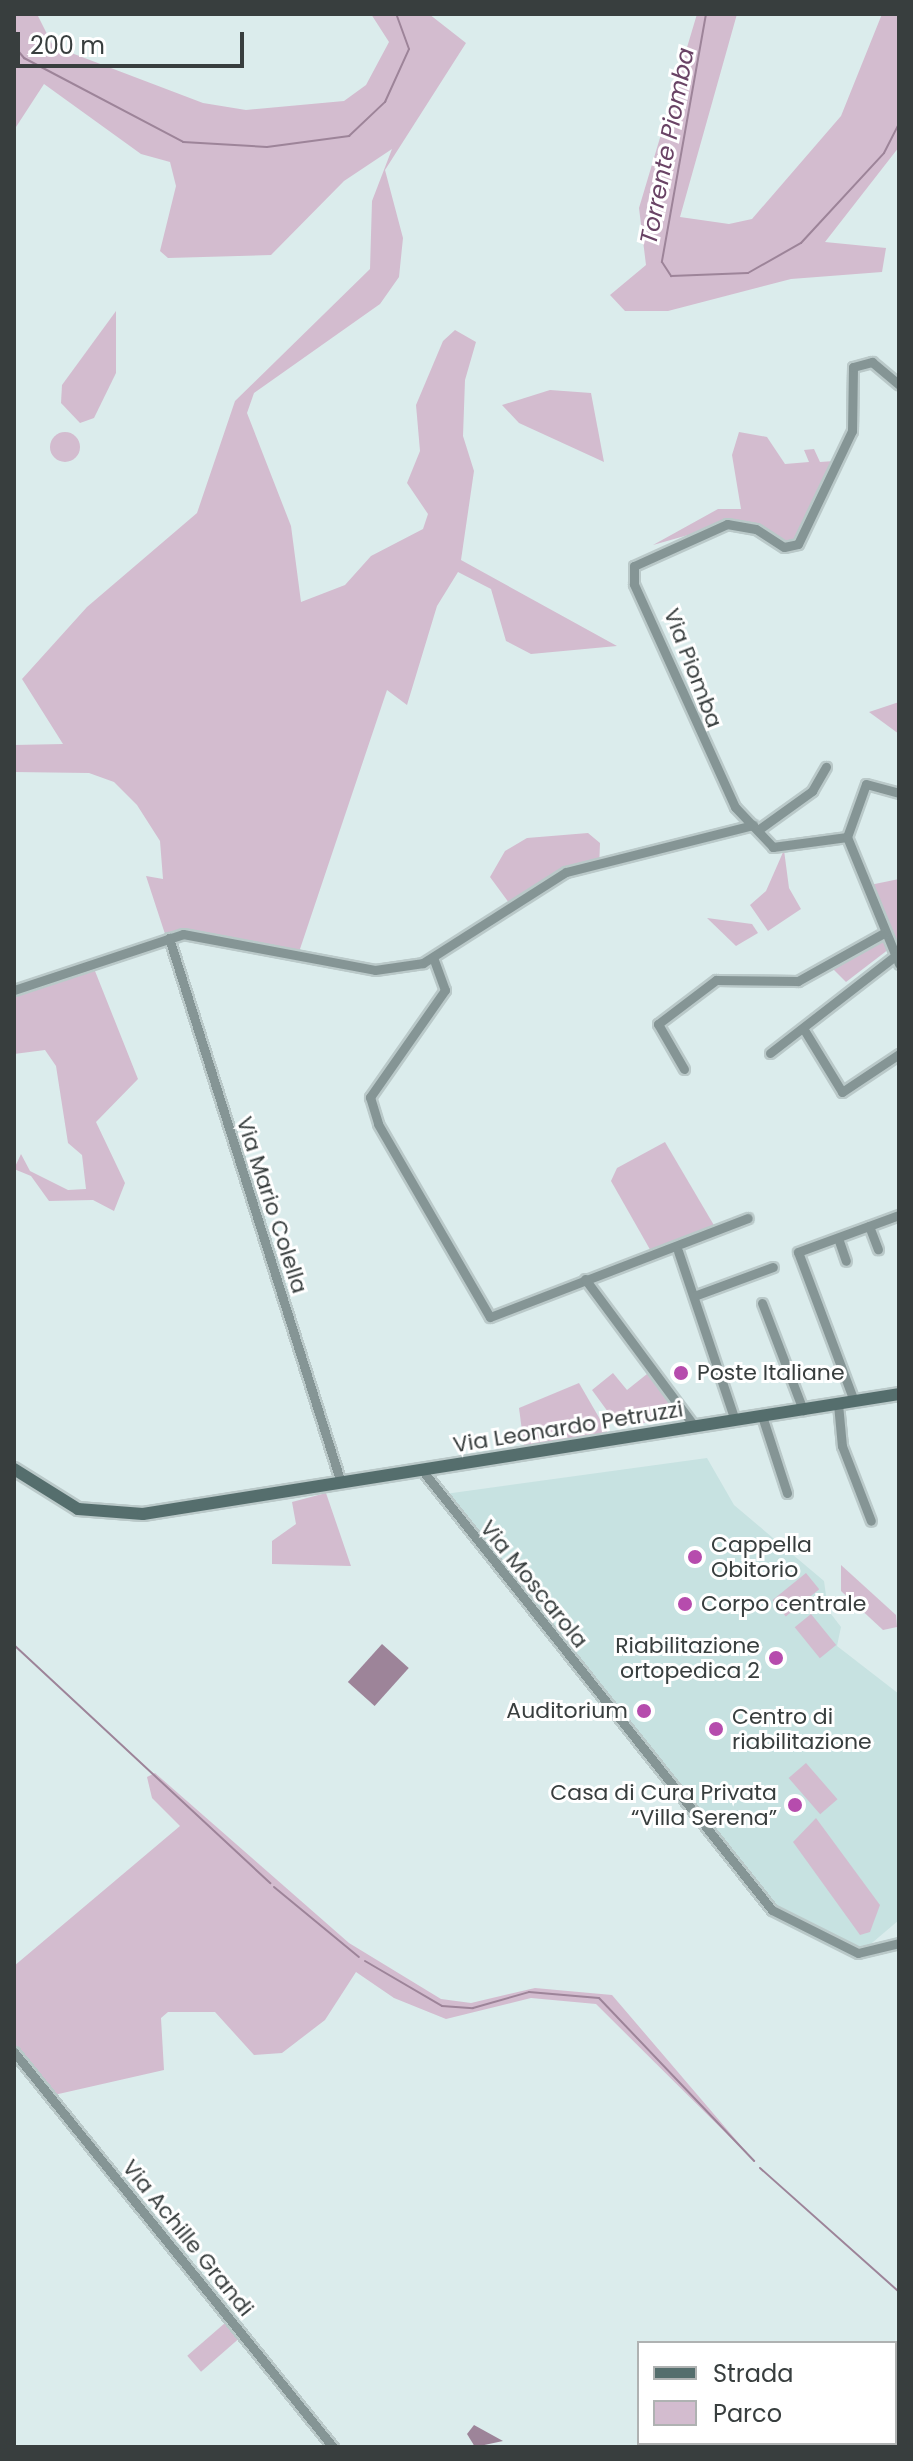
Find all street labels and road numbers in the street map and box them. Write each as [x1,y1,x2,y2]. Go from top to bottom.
street label: Via Piomba [658,605,728,731]
street label: Via Mario Colella [231,1113,313,1297]
street label: Via Leonardo Petruzzi [451,1396,685,1458]
street label: Via Moscarola [475,1515,593,1653]
street label: Via Achille Grandi [117,2154,259,2322]

